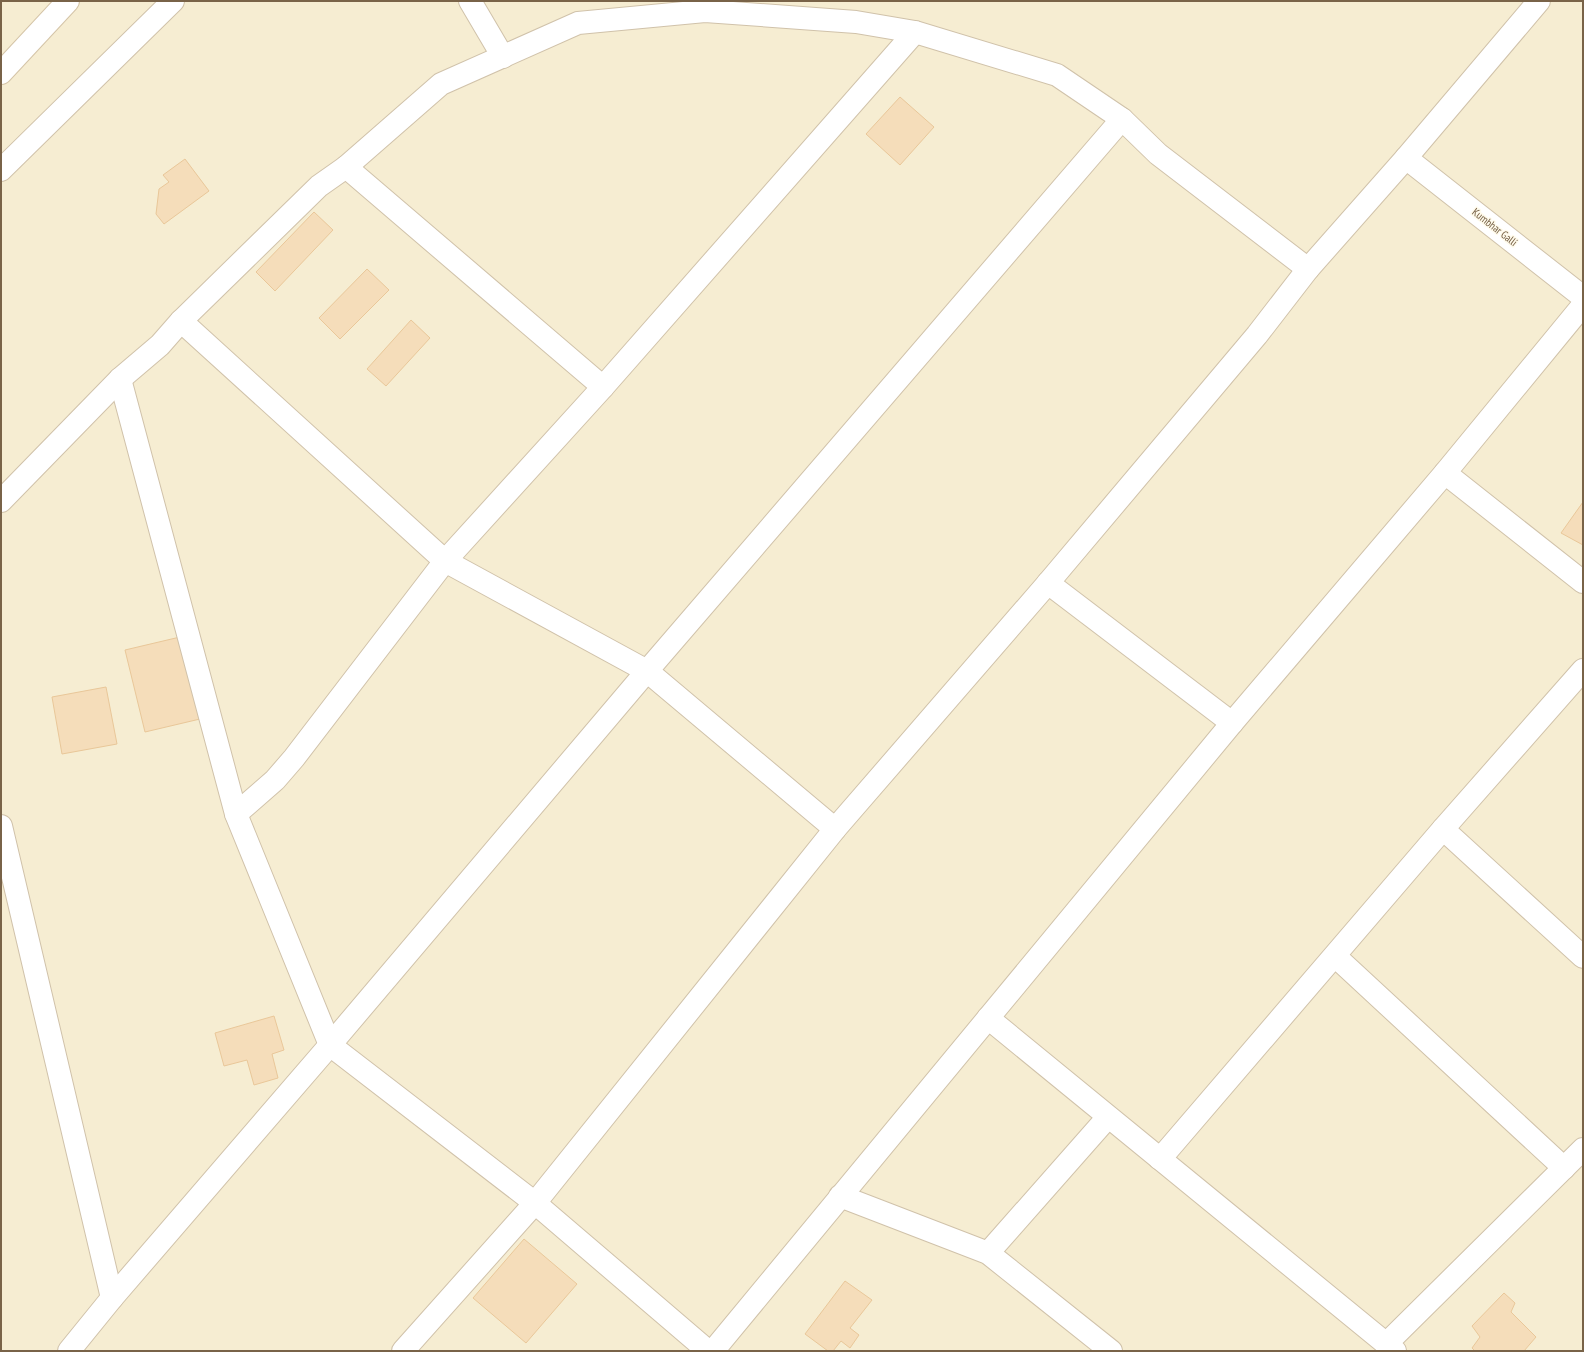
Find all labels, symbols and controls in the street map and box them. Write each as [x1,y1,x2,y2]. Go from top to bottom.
street label: Kumbhar Galli [1469,205,1521,249]

